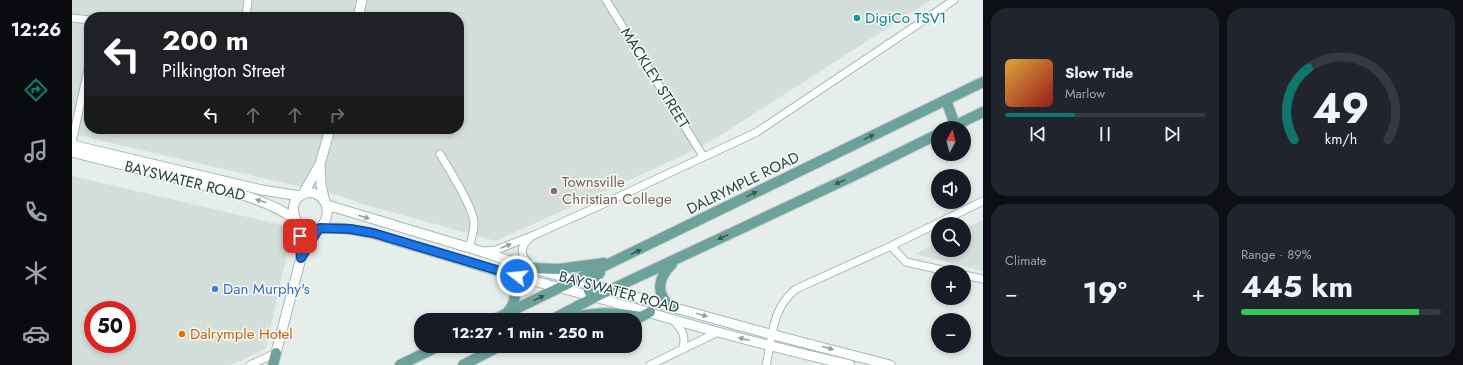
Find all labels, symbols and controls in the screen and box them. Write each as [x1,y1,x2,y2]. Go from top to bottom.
place label: DigiCo TSV1 [865,7,946,29]
marker: DigiCo TSV1 [852,13,862,23]
text: 12:26 [11,17,61,43]
text: 200 m [162,20,249,61]
street label: MACKLEY STREET [615,23,695,133]
icon: left [96,28,148,80]
text: Pilkington Street [162,58,285,84]
text: Slow Tide [1065,62,1133,84]
icon: directions [22,76,50,104]
text: 49 [1313,78,1369,139]
text: Marlow [1065,84,1105,103]
icon: left [200,104,222,126]
icon: ahead [242,104,264,126]
icon: ahead [284,104,306,126]
icon: right [326,104,348,126]
north arrow [931,121,971,161]
map controls [931,121,971,353]
icon: previous [1027,123,1049,145]
icon: pause [1094,123,1116,145]
icon: next [1161,123,1183,145]
text: km/h [1325,128,1357,148]
one-way arrow [864,134,875,140]
icon: music [22,137,50,165]
street label: DALRYMPLE ROAD [683,146,803,220]
street label: BAYSWATER ROAD [122,155,248,207]
button: sound [931,169,971,209]
place label: Townsville Christian College [562,171,672,210]
one-way arrow [835,179,846,185]
marker: Townsville Christian College [549,186,559,196]
one-way arrow [747,191,758,198]
icon: phone [22,198,50,226]
one-way arrow [254,198,266,204]
one-way arrow [358,214,370,220]
button: search [931,217,971,257]
pin [283,219,317,253]
icon: arrive [289,225,311,247]
one-way arrow [716,235,728,241]
one-way arrow [501,242,513,248]
text: Range · 89% [1241,245,1312,264]
one-way arrow [630,248,641,255]
text: Climate [1005,251,1046,270]
position arrow [496,255,538,297]
icon: climate [22,259,50,287]
street label: BAYSWATER ROAD [556,265,682,319]
button: + [931,265,971,305]
text: 445 km [1241,265,1353,308]
text: 19° [1083,271,1127,314]
text: − [1005,277,1018,309]
text: + [1191,277,1205,309]
place label: Dan Murphy's [223,278,310,300]
marker: Dan Murphy's [210,284,220,294]
one-way arrow [533,295,545,301]
speed limit sign: 50 [84,301,136,353]
one-way arrow [696,312,708,318]
button: − [931,313,971,353]
icon: car [22,320,50,348]
text: 12:27 · 1 min · 250 m [452,322,604,344]
place label: Dalrymple Hotel [190,323,293,345]
marker: Dalrymple Hotel [177,329,187,339]
one-way arrow [738,336,751,342]
one-way arrow [821,346,834,352]

